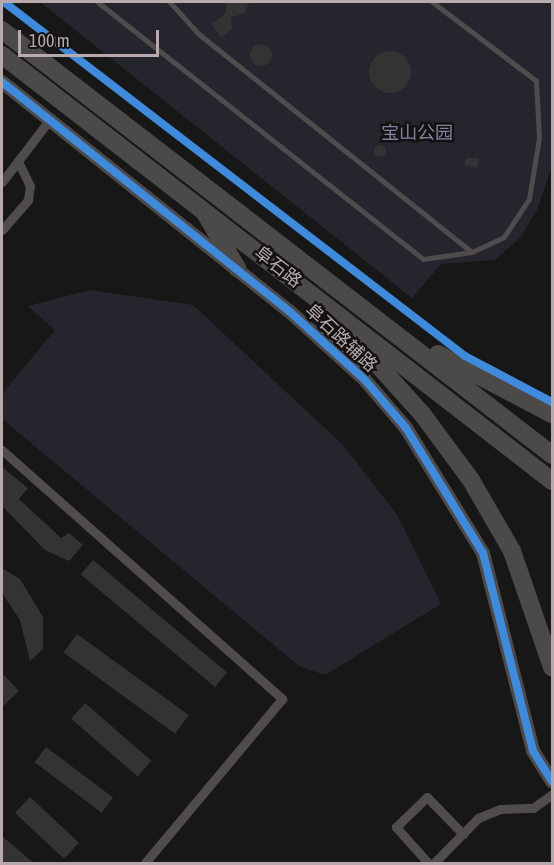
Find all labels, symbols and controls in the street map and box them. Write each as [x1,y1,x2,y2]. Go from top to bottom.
scale bar [21,18,162,56]
text: 100 m [29,30,70,51]
park label: 宝山公园 [381,122,453,144]
street label: 阜石路 [250,242,306,292]
street label: 阜石路辅路 [301,299,381,377]

